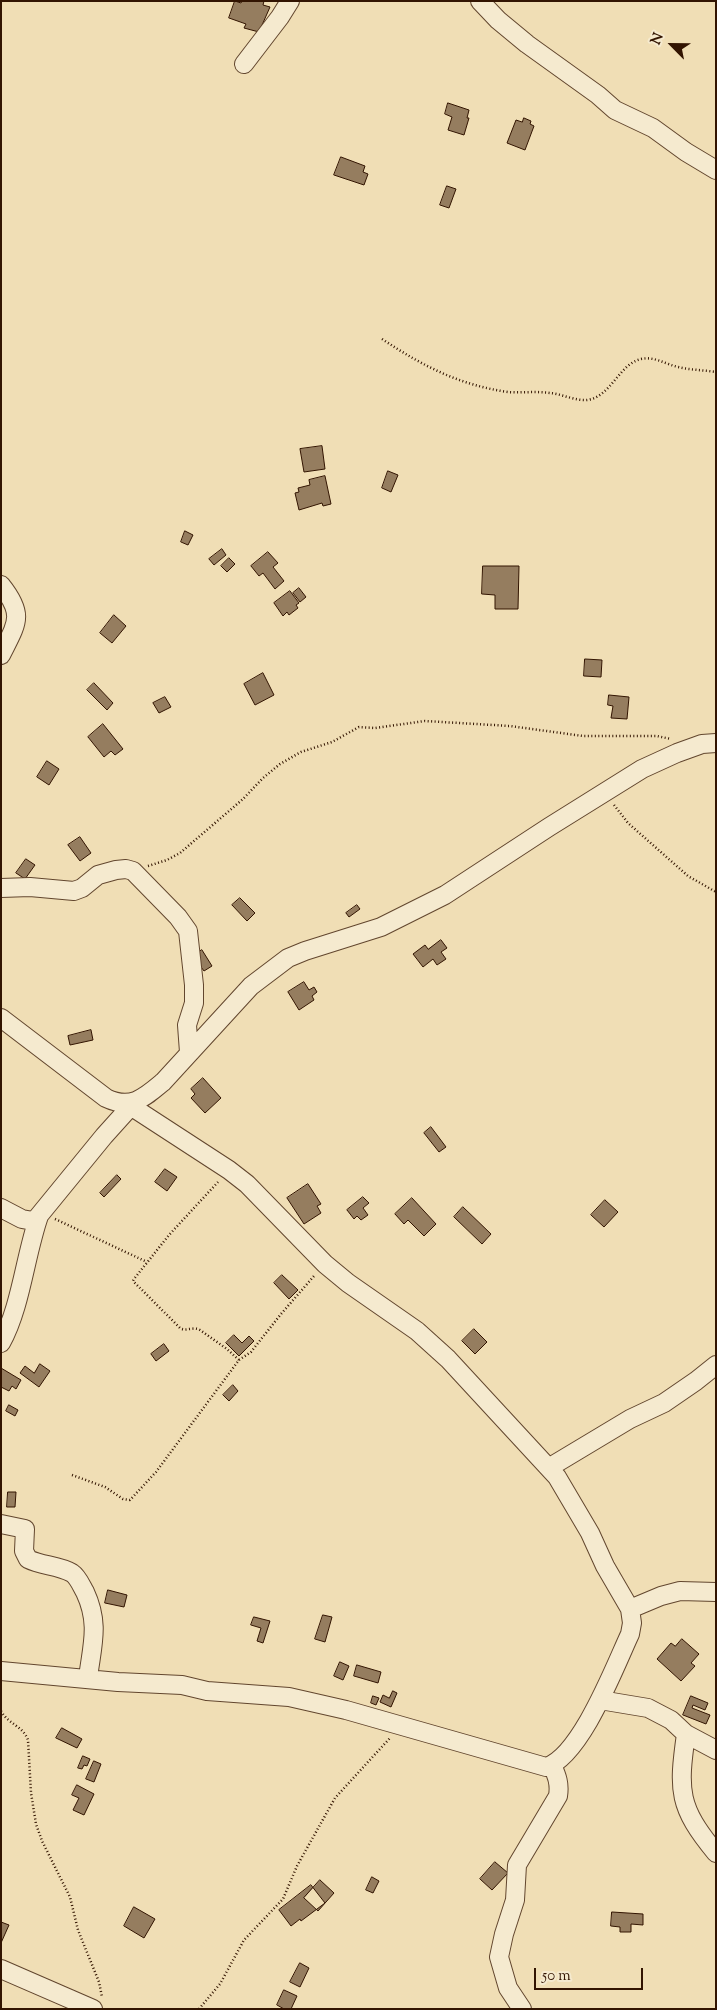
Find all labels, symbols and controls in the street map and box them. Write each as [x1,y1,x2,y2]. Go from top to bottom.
north arrow [647,20,697,70]
text: N [647,30,670,48]
scale bar [537,1958,646,1990]
text: 50 m [542,1966,571,1987]

